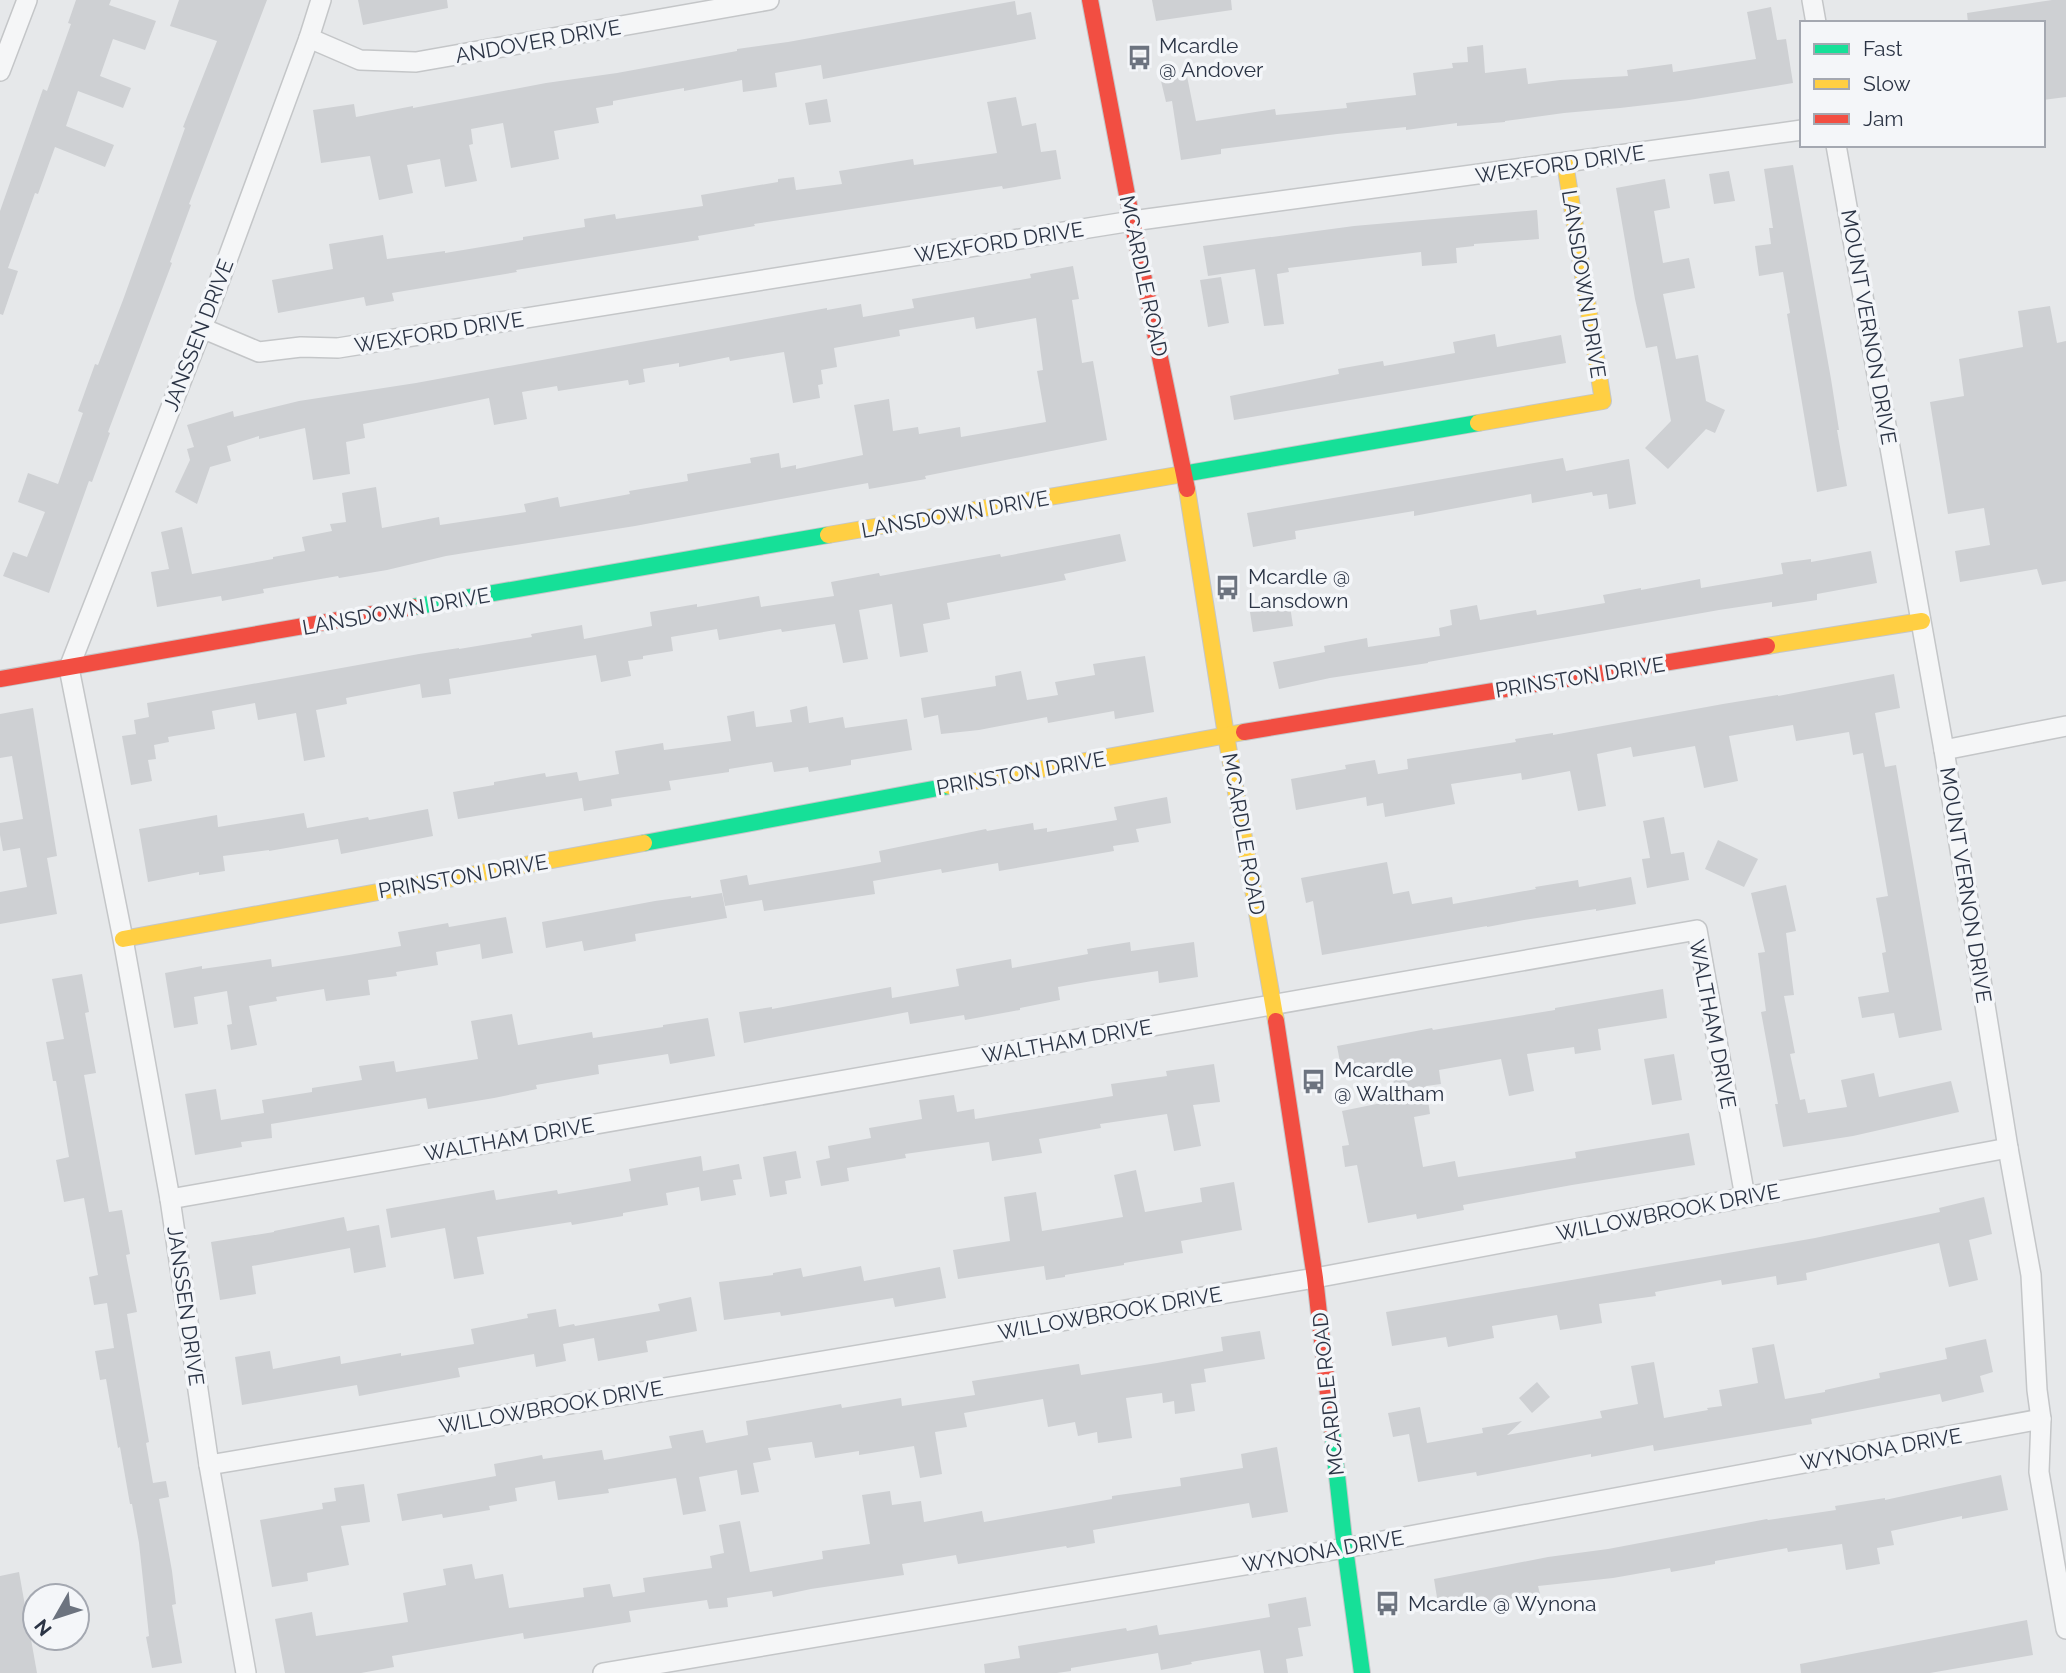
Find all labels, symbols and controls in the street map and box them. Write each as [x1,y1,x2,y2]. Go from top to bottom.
street label: ANDOVER DRIVE [453,14,623,68]
legend [1800,21,2045,147]
place label: Mcardle @ Andover [1159,33,1264,82]
text: Fast [1863,36,1903,61]
bus stop icon: Mcardle @ Andover [1125,43,1153,71]
text: Slow [1863,71,1911,96]
text: Jam [1863,106,1904,131]
street label: WEXFORD DRIVE [1474,140,1646,188]
street label: LANSDOWN DRIVE [1557,188,1611,380]
street label: MCARDLE ROAD [1115,193,1173,359]
street label: MOUNT VERNON DRIVE [1836,207,1902,447]
street label: WEXFORD DRIVE [913,216,1085,268]
street label: JANSSEN DRIVE [157,255,239,415]
street label: WEXFORD DRIVE [353,306,525,358]
street label: LANSDOWN DRIVE [859,485,1051,543]
place label: Mcardle @ Lansdown [1248,564,1350,613]
bus stop icon: Mcardle @ Lansdown [1214,574,1242,602]
street label: LANSDOWN DRIVE [300,582,492,640]
street label: PRINSTON DRIVE [1493,651,1667,703]
street label: PRINSTON DRIVE [934,746,1108,800]
street label: MCARDLE ROAD [1217,751,1271,917]
street label: MOUNT VERNON DRIVE [1935,765,1997,1005]
street label: PRINSTON DRIVE [376,849,550,903]
street label: WALTHAM DRIVE [1684,937,1742,1111]
street label: WALTHAM DRIVE [980,1014,1154,1068]
place label: Mcardle @ Waltham [1334,1057,1444,1106]
bus stop icon: Mcardle @ Waltham [1300,1067,1328,1095]
street label: WALTHAM DRIVE [422,1112,596,1166]
street label: WILLOWBROOK DRIVE [1554,1178,1782,1246]
street label: JANSSEN DRIVE [162,1225,210,1387]
street label: WILLOWBROOK DRIVE [996,1281,1224,1345]
street label: MCARDLE ROAD [1307,1311,1349,1477]
street label: WILLOWBROOK DRIVE [437,1375,665,1439]
street label: WYNONA DRIVE [1798,1422,1964,1476]
street label: WYNONA DRIVE [1240,1524,1406,1578]
north arrow [21,1582,91,1652]
bus stop icon: Mcardle @ Wynona [1374,1589,1402,1617]
place label: Mcardle @ Wynona [1408,1591,1596,1616]
text: N [30,1615,56,1640]

